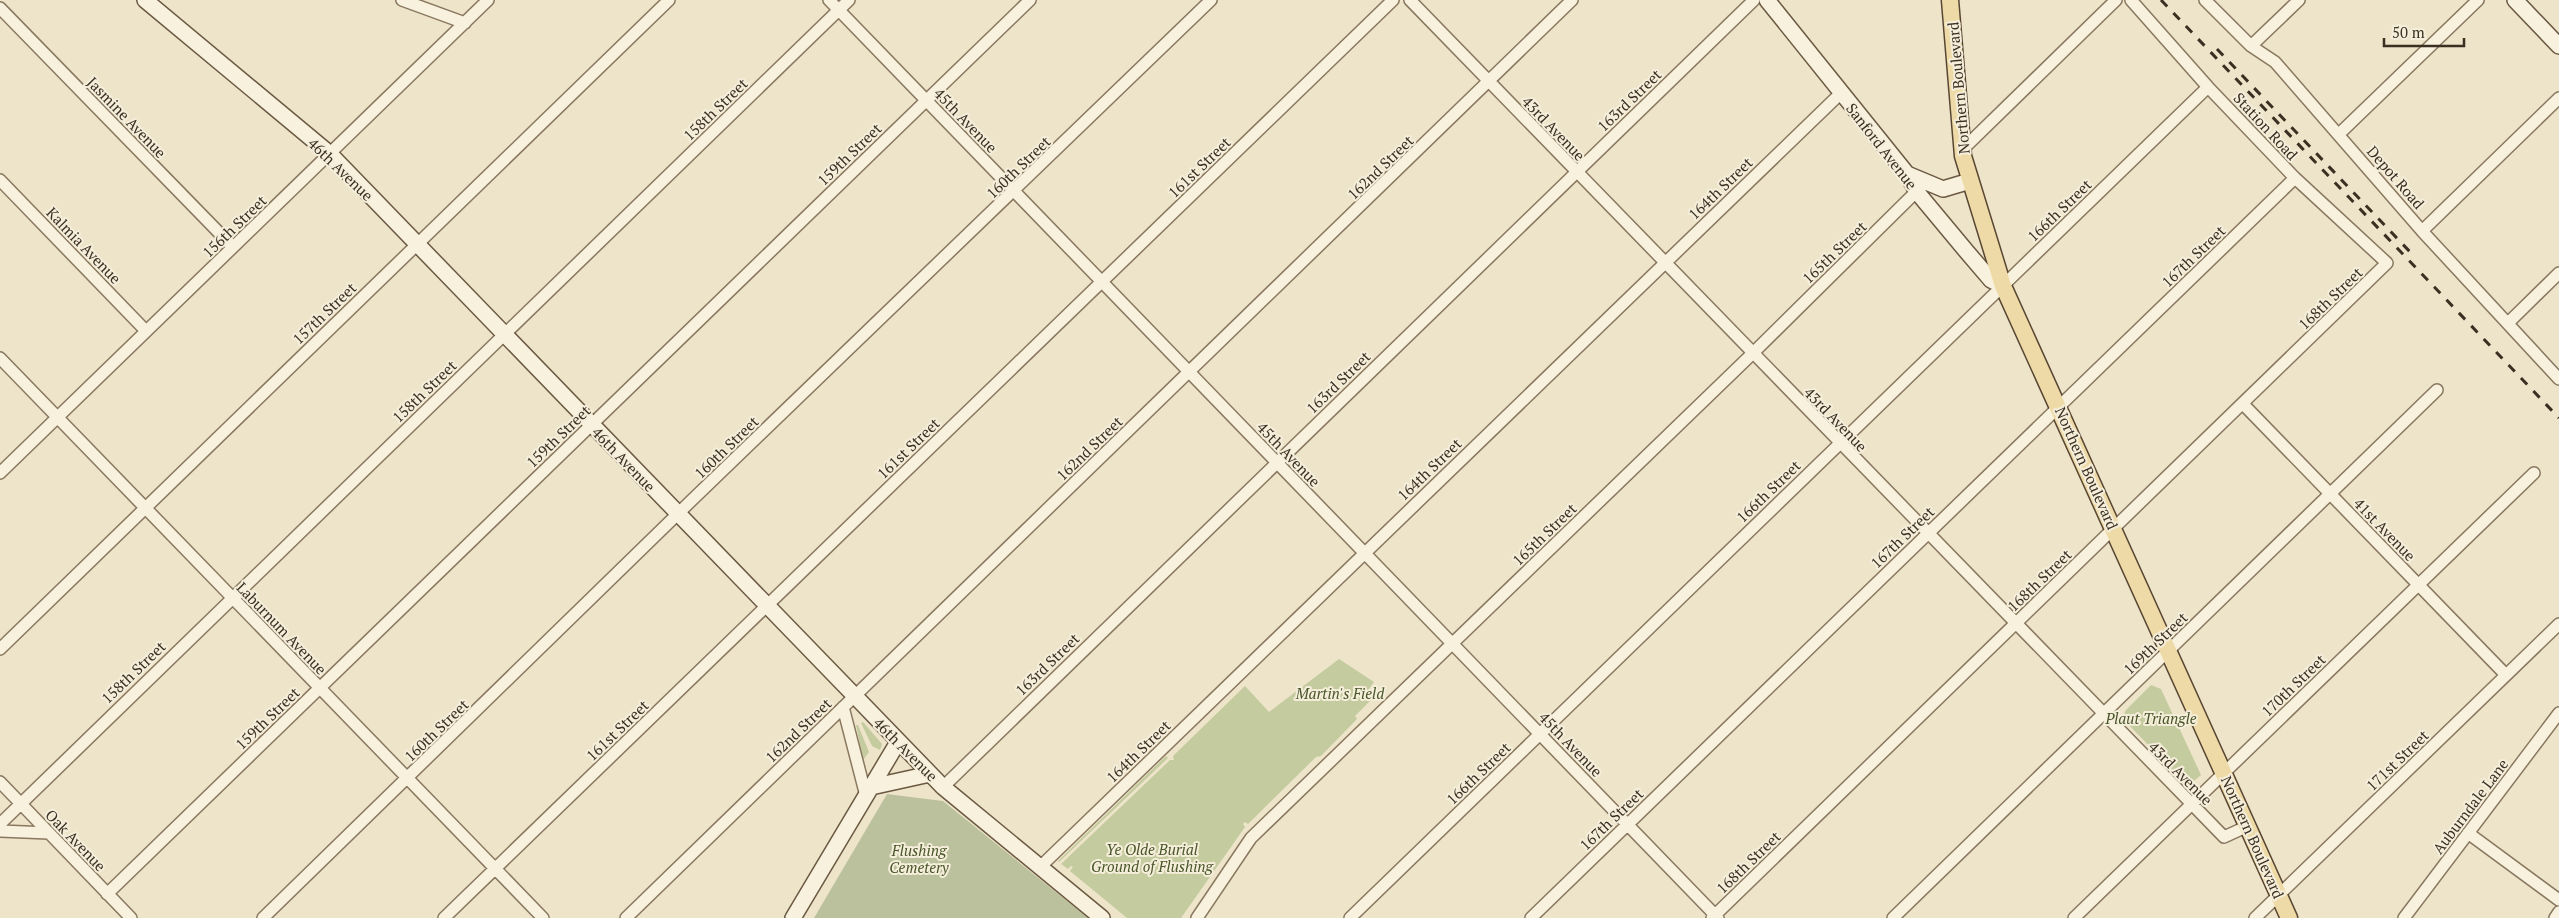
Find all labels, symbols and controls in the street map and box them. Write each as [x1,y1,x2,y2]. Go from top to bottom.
scale bar [2384,15,2464,47]
street label: Northern Boulevard [1942,21,1974,155]
text: 50 m [2392,22,2425,42]
street label: 163rd Street [1593,64,1666,136]
street label: Jasmine Avenue [83,72,171,162]
street label: 158th Street [679,73,752,145]
street label: 45th Avenue [930,83,1002,157]
street label: Station Road [2230,88,2302,164]
street label: 43rd Avenue [1518,91,1590,165]
street label: Sanford Avenue [1842,99,1922,193]
street label: 159th Street [813,118,886,190]
street label: 162nd Street [1343,130,1418,204]
street label: 160th Street [982,131,1055,203]
street label: 161st Street [1163,132,1235,202]
street label: 46th Avenue [304,133,378,205]
street label: Depot Road [2363,141,2429,213]
street label: 164th Street [1684,152,1757,224]
street label: 166th Street [2023,174,2096,246]
street label: 156th Street [198,190,271,262]
street label: Kalmia Avenue [42,202,126,288]
street label: 165th Street [1798,216,1871,288]
street label: 167th Street [2157,220,2230,291]
street label: 168th Street [2294,262,2367,334]
street label: 157th Street [288,277,361,348]
street label: 163rd Street [1302,346,1375,418]
street label: 158th Street [388,355,461,427]
street label: 43rd Avenue [1800,382,1872,456]
street label: 159th Street [522,400,595,472]
street label: Northern Boulevard [2051,403,2123,533]
street label: 160th Street [690,411,763,483]
street label: 162nd Street [1052,411,1127,485]
street label: 161st Street [872,413,944,483]
street label: 45th Avenue [1253,417,1325,491]
street label: 46th Avenue [588,422,660,496]
street label: 164th Street [1393,433,1466,505]
street label: 166th Street [1732,455,1805,527]
street label: 41st Avenue [2350,493,2420,565]
street label: 165th Street [1508,498,1581,570]
street label: 167th Street [1866,501,1939,572]
street label: 168th Street [2003,544,2076,616]
street label: Laburnum Avenue [233,577,331,679]
street label: 169th Street [2119,607,2192,679]
street label: 163rd Street [1011,628,1084,700]
street label: 158th Street [97,636,170,708]
street label: 170th Street [2257,649,2330,721]
street label: 159th Street [231,682,304,754]
park label: Martin's Field [1295,683,1385,703]
street label: 162nd Street [761,693,836,767]
street label: 160th Street [400,694,473,766]
street label: 161st Street [581,695,653,765]
street label: 45th Avenue [1535,707,1607,781]
park label: Plaut Triangle [2104,708,2197,728]
street label: 46th Avenue [870,713,942,785]
street label: 164th Street [1102,715,1175,787]
street label: 171st Street [2361,725,2433,795]
street label: 166th Street [1442,737,1515,809]
street label: 43rd Avenue [2145,737,2217,809]
street label: Auburndale Lane [2428,754,2512,858]
street label: Northern Boulevard [2217,772,2289,902]
street label: 167th Street [1575,783,1648,854]
street label: Oak Avenue [41,805,111,875]
street label: 168th Street [1712,826,1785,898]
park label: Ye Olde Burial Ground of Flushing [1091,839,1215,876]
park label: Flushing Cemetery [889,840,950,877]

